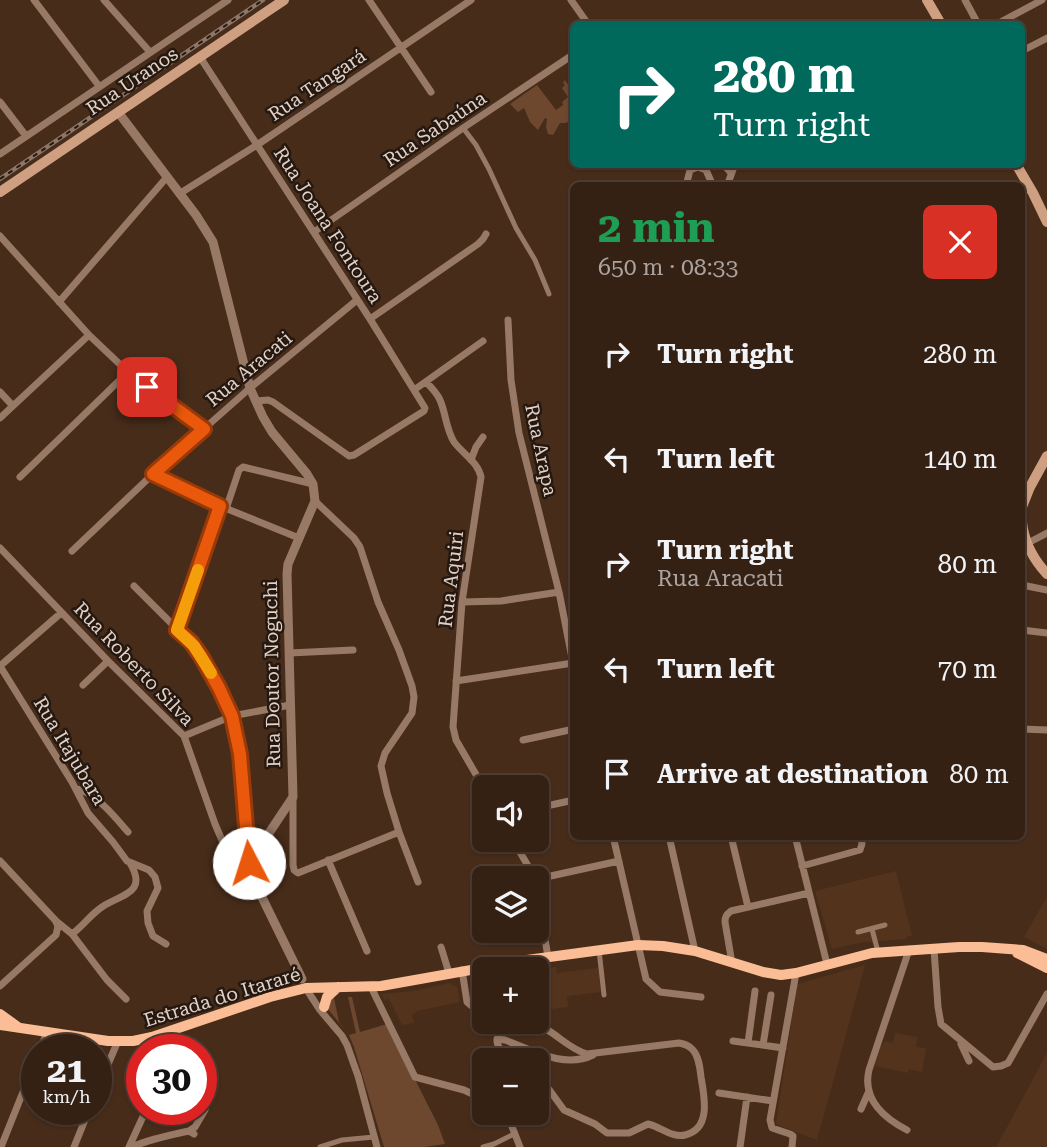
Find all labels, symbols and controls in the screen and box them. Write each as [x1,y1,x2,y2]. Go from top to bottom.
street label: Rua Uranos [82,42,182,120]
street label: Rua Tangará [264,44,371,126]
text: 280 m [713,47,855,104]
icon: right [598,49,689,140]
street label: Rua Sabaúna [379,86,491,172]
text: Turn right [713,106,870,144]
street label: Rua Joana Fontoura [269,142,388,308]
text: 2 min [598,203,715,252]
button: close [923,205,997,279]
text: 650 m · 08:33 [598,254,738,281]
street label: Rua Aracati [202,327,296,411]
icon: right [598,335,636,373]
text: Turn right [657,339,793,369]
text: 280 m [923,339,997,369]
pin [117,357,177,417]
icon: arrive [128,368,166,406]
street label: Rua Arapa [520,402,562,499]
icon: left [598,440,636,478]
text: Turn left [657,444,775,474]
text: 140 m [923,444,997,474]
street label: Rua Aquiri [434,529,468,629]
text: Turn right [657,535,793,565]
icon: right [598,545,636,583]
text: 80 m [938,549,997,579]
text: Rua Aracati [657,565,784,592]
street label: Rua Doutor Noguchi [259,580,285,768]
street label: Rua Roberto Silva [69,597,199,731]
icon: left [598,650,636,688]
text: Turn left [657,654,775,684]
text: 70 m [938,654,997,684]
street label: Rua Itajubara [29,693,112,810]
icon: arrive [598,755,636,793]
text: Arrive at destination [657,759,928,789]
text: 80 m [949,759,1009,789]
map controls [472,775,549,1125]
button: sound [472,775,549,852]
position arrow [212,826,286,900]
button: layers [472,866,549,943]
button: + [472,957,549,1034]
street label: Estrada do Itararé [141,962,303,1032]
speed limit sign: 30 [126,1034,217,1125]
button: − [472,1048,549,1125]
text: 21 [47,1050,86,1091]
text: km/h [42,1086,91,1107]

